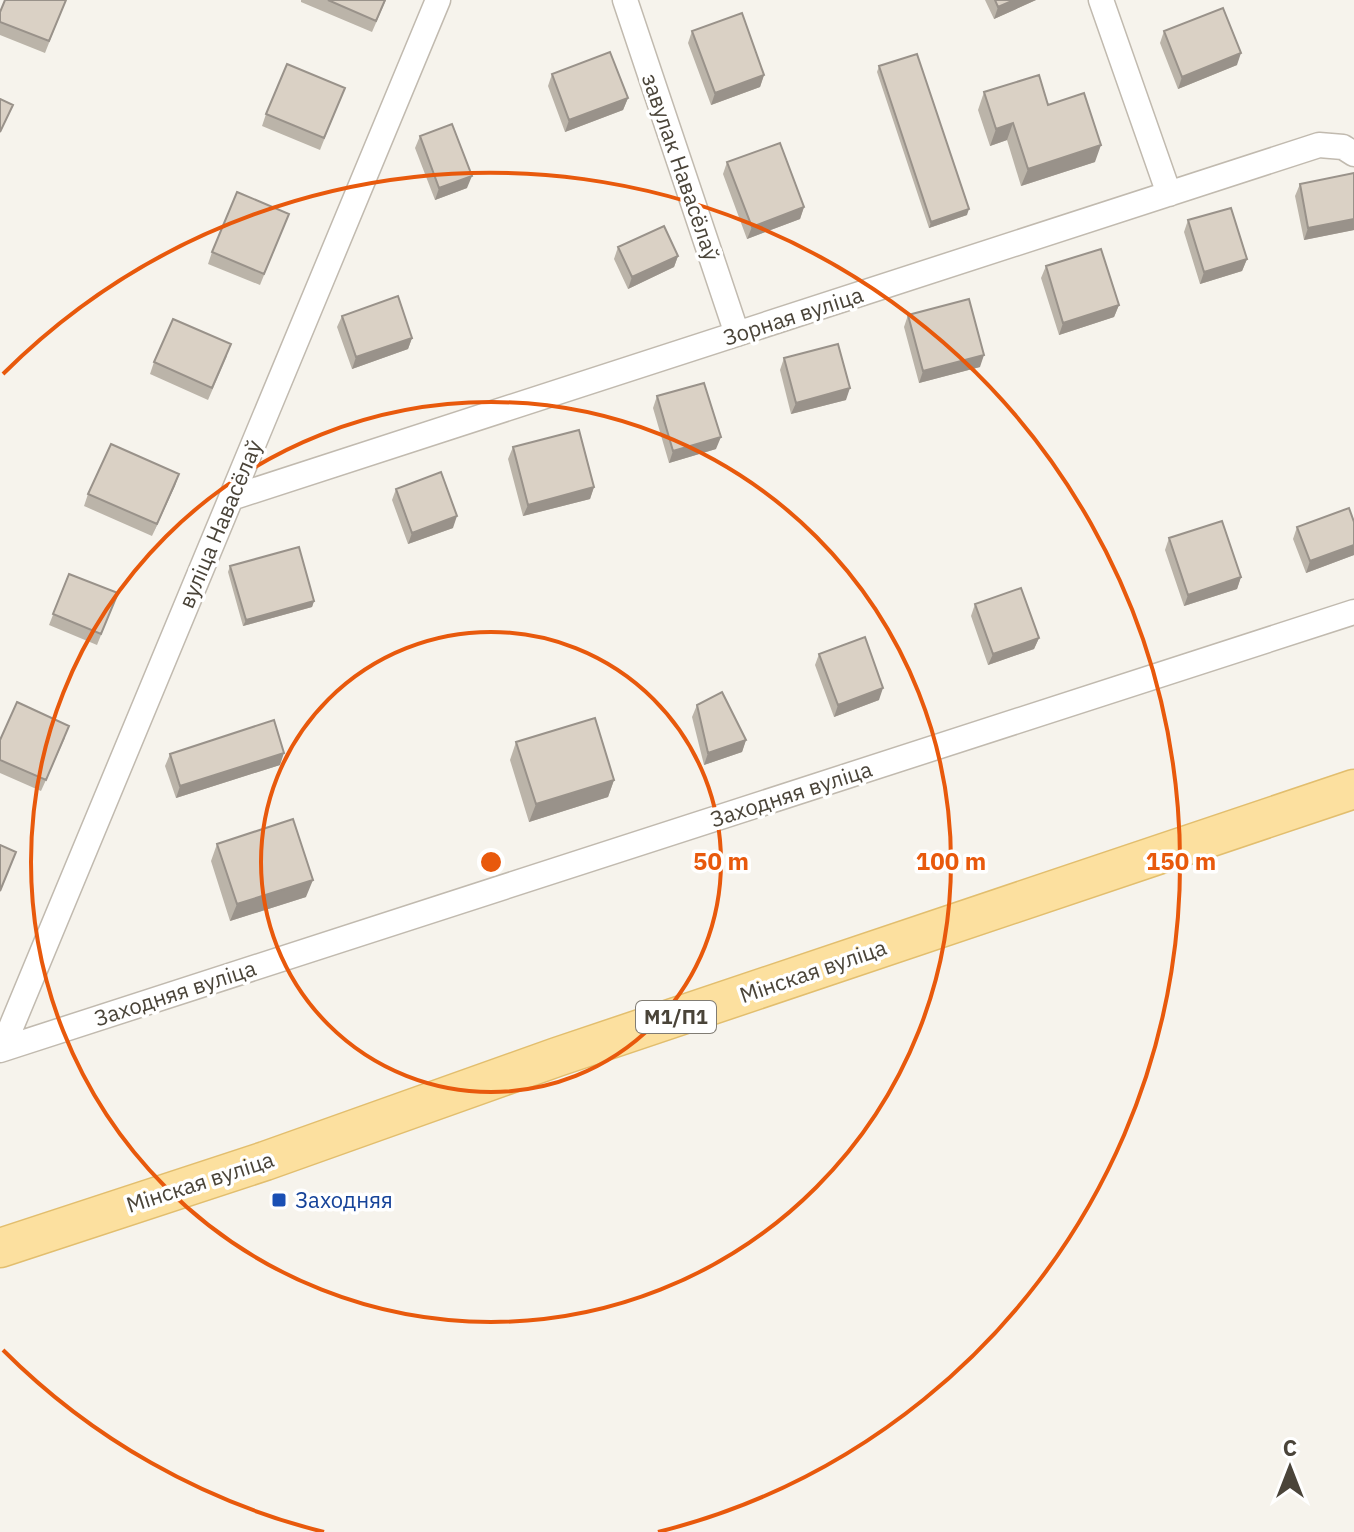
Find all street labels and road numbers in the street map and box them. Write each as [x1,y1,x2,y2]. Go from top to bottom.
street label: завулак Навасёлаў [636,69,727,264]
street label: Зорная вуліца [719,279,867,352]
street label: вуліца Навасёлаў [171,435,268,612]
street label: Заходняя вуліца [706,754,876,833]
street label: Мінская вуліца [736,932,890,1009]
street label: Заходняя вуліца [90,953,260,1032]
road number: М1/П1 [636,1001,716,1033]
street label: Мінская вуліца [122,1144,278,1219]

